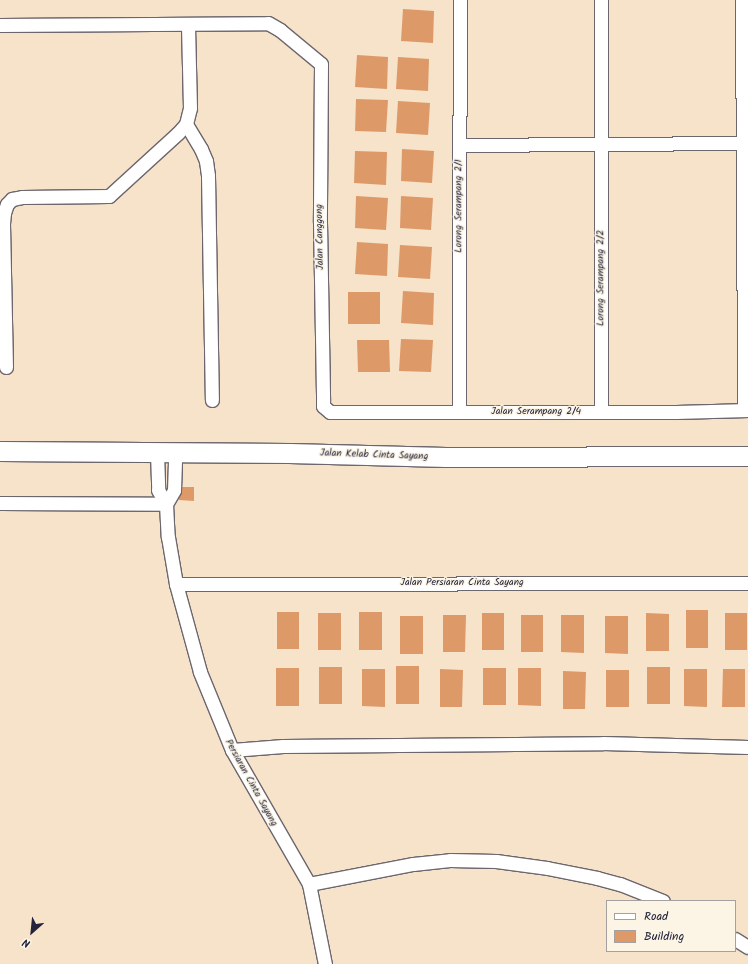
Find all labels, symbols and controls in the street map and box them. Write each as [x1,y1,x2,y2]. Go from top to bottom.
street label: Lorong Serampang 2/1 [453,159,465,253]
street label: Jalan Canggong [313,204,327,270]
street label: Lorong Serampang 2/2 [595,230,607,326]
street label: Jalan Serampang 2/4 [491,406,581,418]
street label: Jalan Kelab Cinta Sayang [320,447,428,463]
street label: Jalan Persiaran Cinta Sayang [400,577,524,589]
street label: Persiaran Cinta Sayang [222,737,280,829]
legend [606,900,736,952]
text: Road [644,907,668,926]
north arrow [12,912,52,952]
text: Building [644,927,684,946]
text: N [19,933,34,952]

